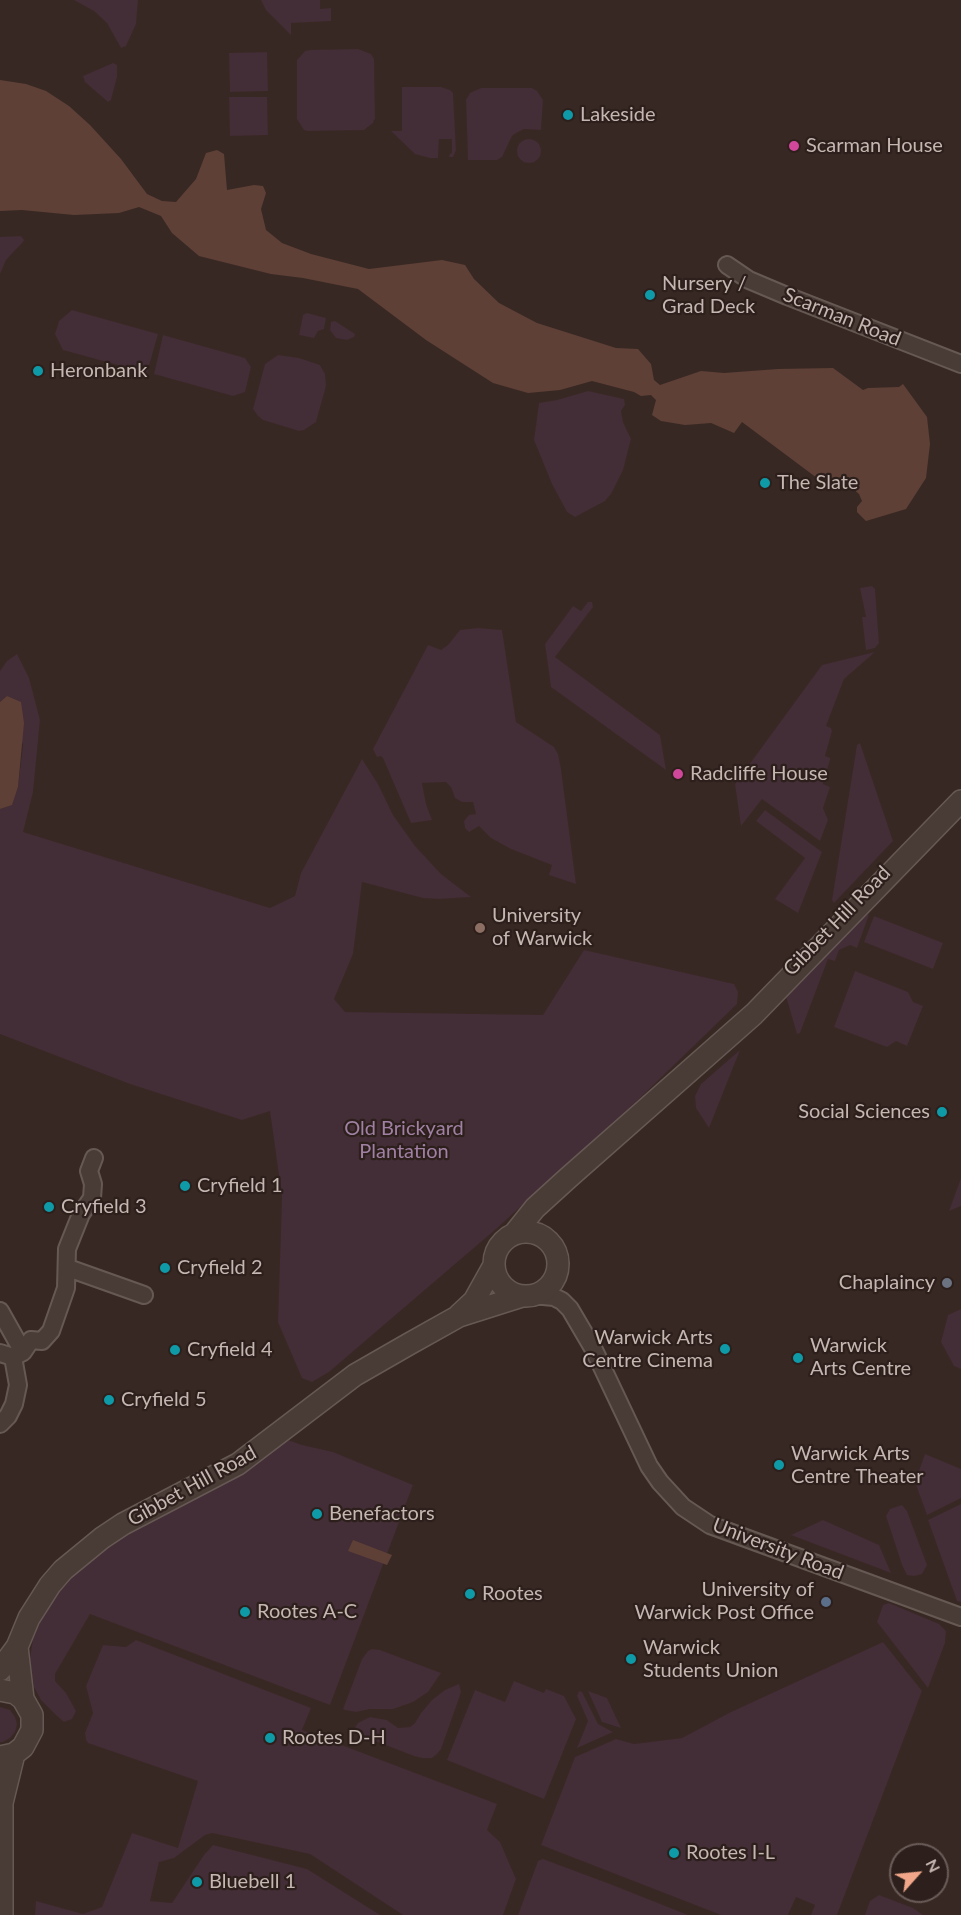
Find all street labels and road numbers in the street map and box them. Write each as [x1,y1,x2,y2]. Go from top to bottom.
street label: Scarman Road [780,283,904,351]
street label: Gibbet Hill Road [779,861,895,981]
street label: Gibbet Hill Road [123,1441,261,1531]
street label: University Road [709,1513,847,1585]

